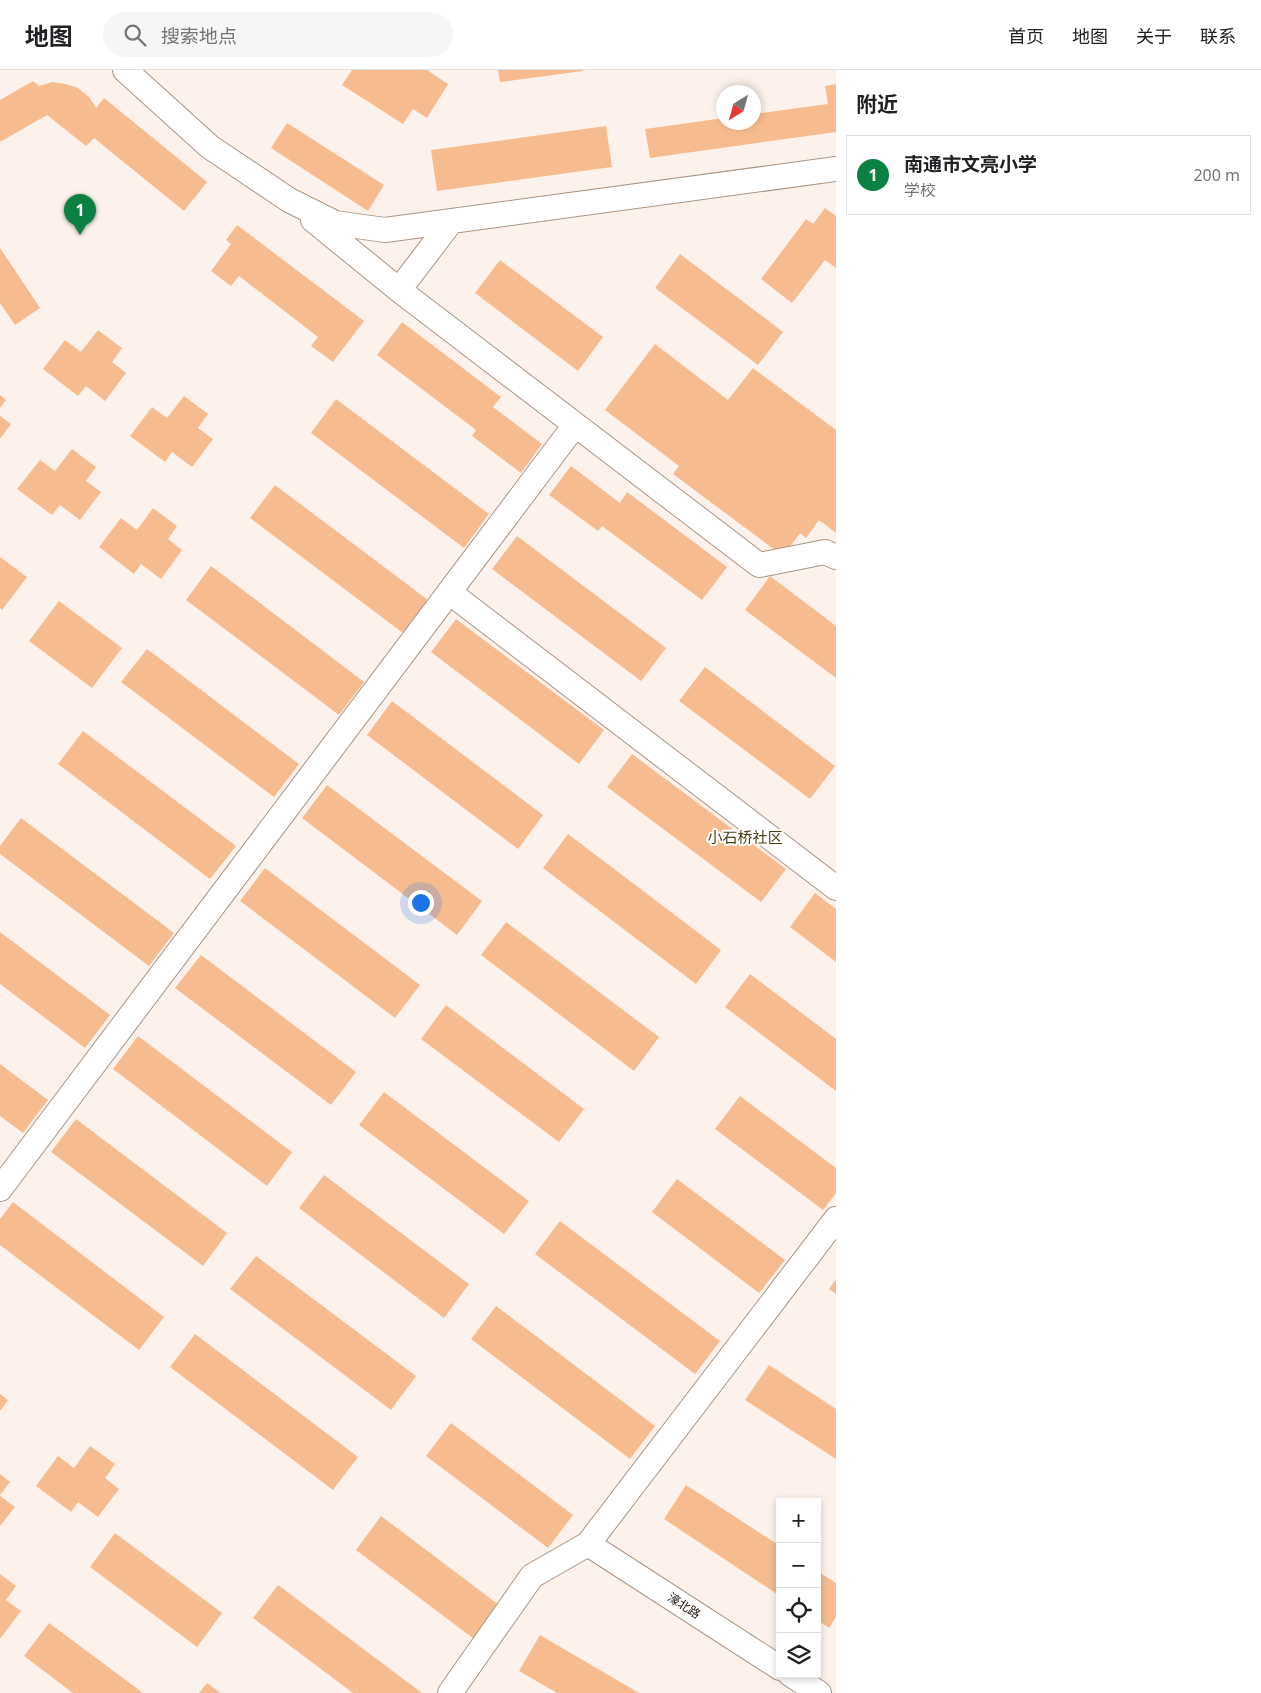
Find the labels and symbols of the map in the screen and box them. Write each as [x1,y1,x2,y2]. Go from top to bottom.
north arrow [716,85,761,130]
pin: 1 [64,194,96,235]
district label: 小石桥社区 [707,827,783,847]
your location [408,890,434,916]
street label: 濠北路 [665,1589,704,1623]

